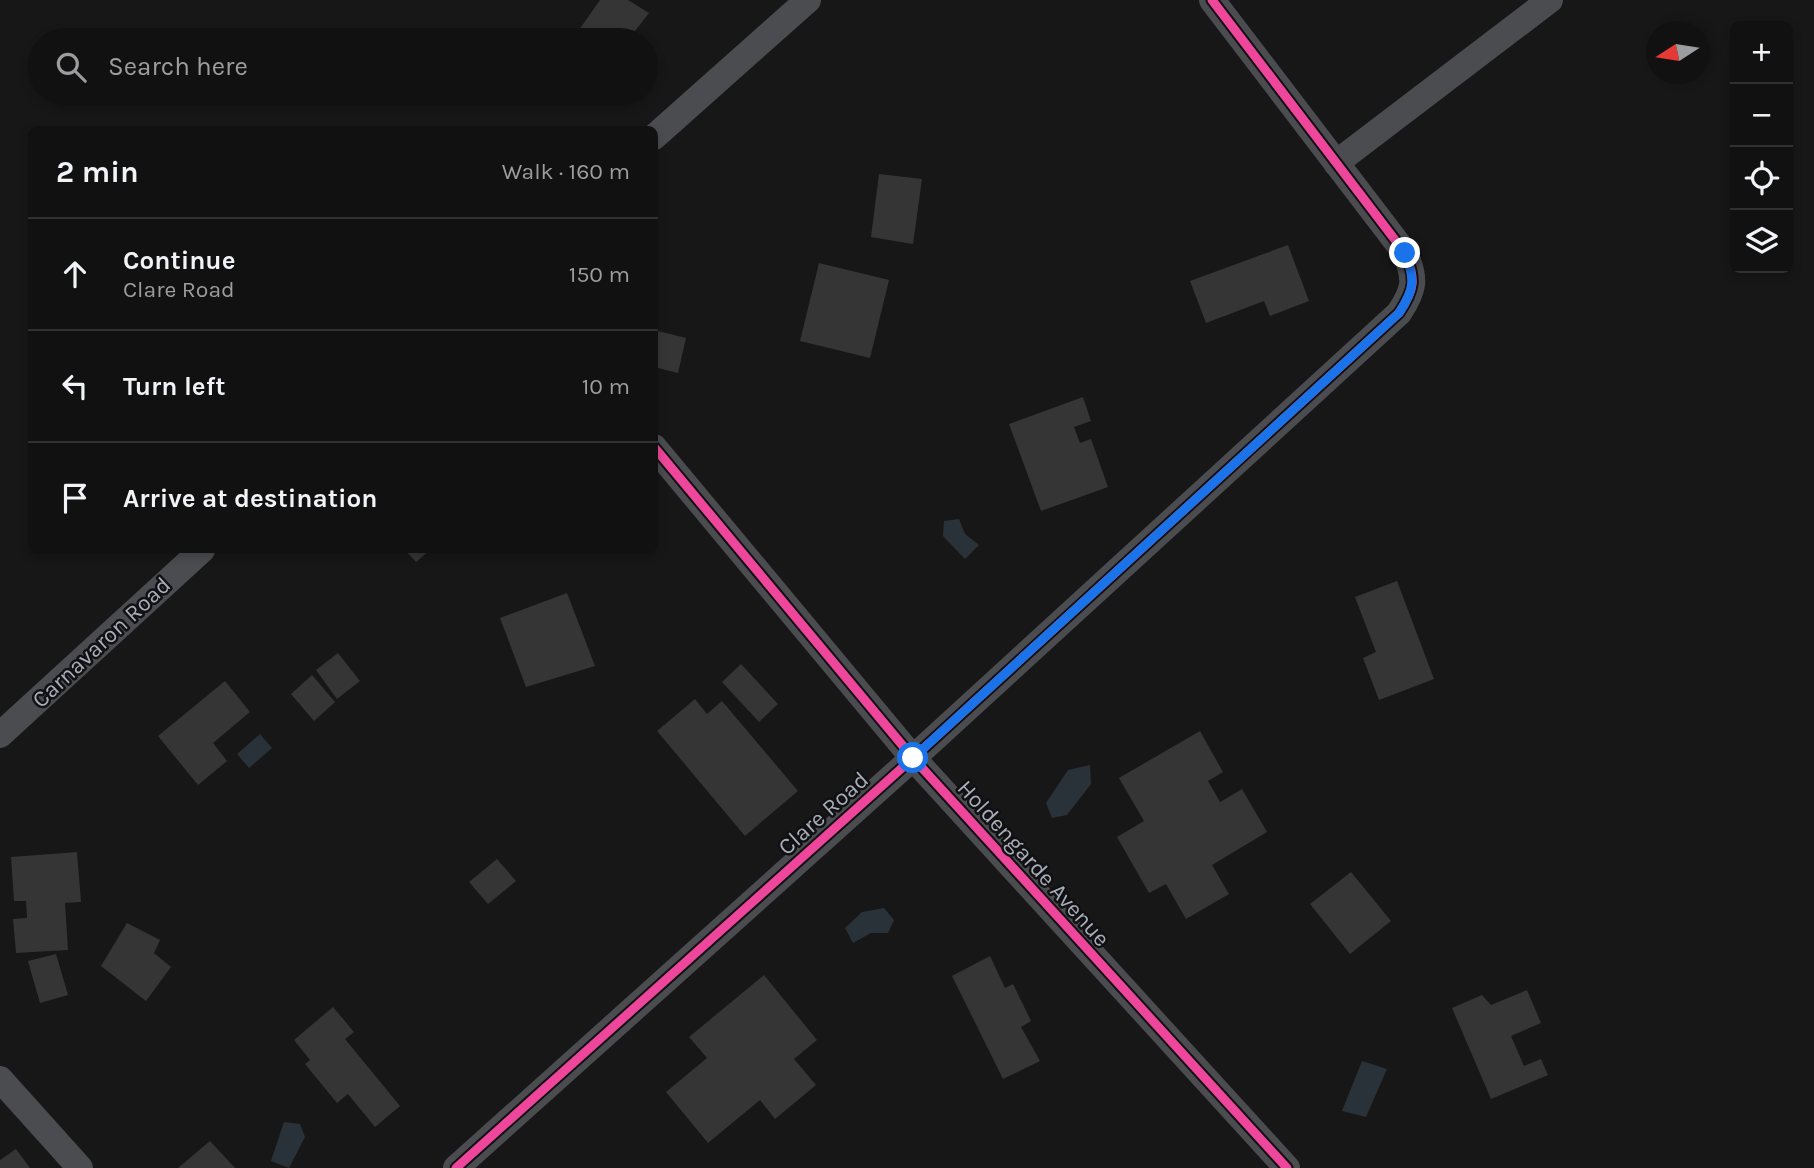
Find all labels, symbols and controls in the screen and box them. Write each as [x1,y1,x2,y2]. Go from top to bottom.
north arrow [1646,21,1709,84]
map controls [1730,21,1793,273]
button: + [1730,21,1793,84]
search box [28,28,658,105]
icon: search [52,48,90,86]
text: Search here [108,51,248,82]
button: − [1730,84,1793,147]
button: locate [1730,147,1793,210]
text: 2 min [56,154,139,190]
text: Walk · 160 m [502,158,630,185]
button: layers [1730,210,1793,273]
route end [1389,237,1420,268]
text: Continue [123,245,235,276]
icon: ahead [56,255,94,293]
text: 150 m [569,261,630,288]
text: Clare Road [123,276,235,303]
icon: left [56,367,94,405]
text: Turn left [123,371,225,402]
text: 10 m [582,373,630,400]
icon: arrive [56,479,94,517]
text: Arrive at destination [123,483,377,514]
street label: Carnavaron Road [27,571,176,713]
route start [897,742,928,773]
street label: Clare Road [773,766,874,861]
street label: Holdengarde Avenue [952,775,1115,952]

